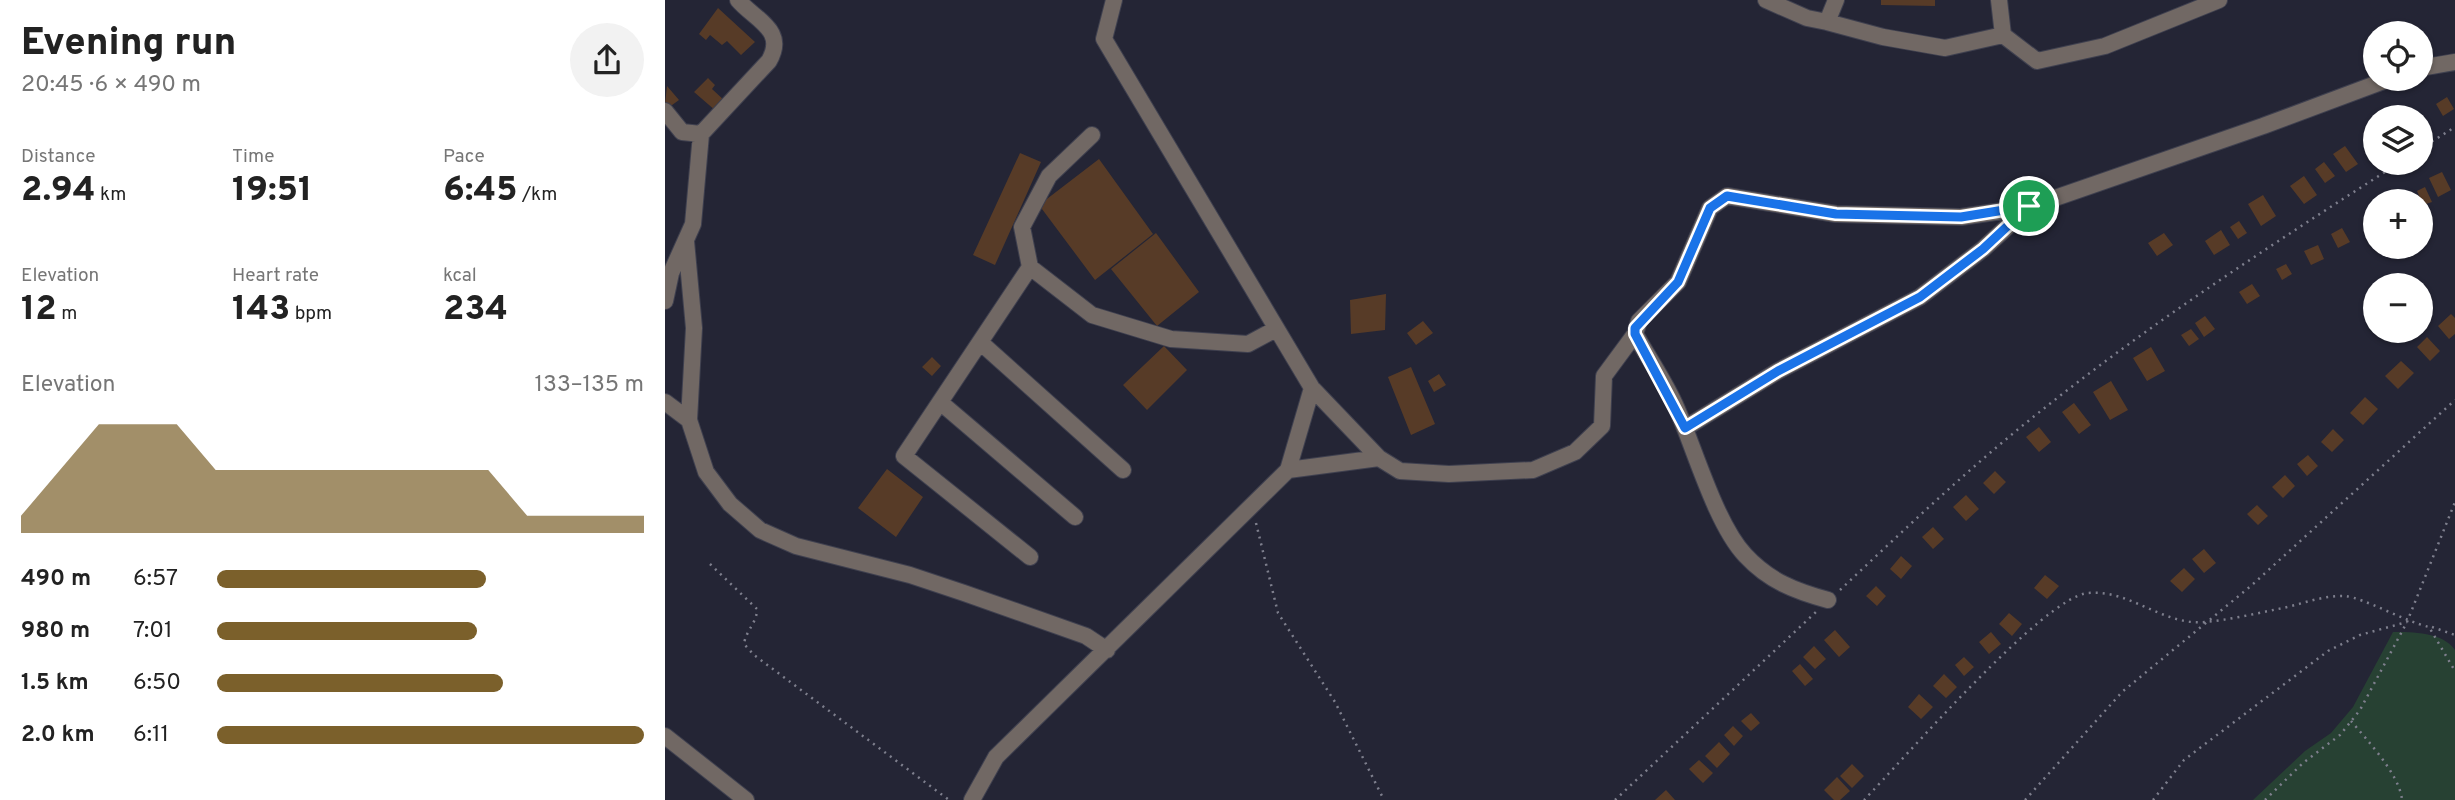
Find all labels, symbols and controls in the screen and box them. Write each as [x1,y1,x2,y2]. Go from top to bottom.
text: Evening run [21,20,236,69]
map controls [2363,21,2433,343]
button: locate [2363,21,2433,91]
button: share [570,23,644,97]
text: 20:45 · 6 × 490 m [21,71,201,100]
button: layers [2363,105,2433,175]
text: Distance [21,145,96,169]
text: Time [232,145,275,169]
text: Pace [443,145,485,169]
text: 2.94 [21,169,96,213]
text: 19:51 [232,169,312,213]
text: 6:45 [443,169,517,213]
pin [1999,176,2059,236]
text: km [96,183,126,207]
text: /km [517,183,557,207]
icon: arrive [2010,187,2048,225]
button: + [2363,189,2433,259]
text: Elevation [21,264,99,288]
text: Heart rate [232,264,319,288]
text: kcal [443,264,477,288]
button: − [2363,273,2433,343]
text: 12 [21,288,57,332]
text: 143 [232,288,290,332]
text: 234 [443,288,508,332]
text: m [57,302,77,326]
text: bpm [290,302,332,326]
text: Elevation [21,371,116,400]
text: 133–135 m [535,371,644,400]
text: 490 m [21,565,91,594]
text: 6:57 [133,565,178,594]
text: 980 m [21,617,90,646]
text: 7:01 [133,617,173,646]
text: 1.5 km [21,669,89,698]
text: 6:50 [133,669,181,698]
text: 2.0 km [21,721,95,750]
text: 6:11 [133,721,169,750]

